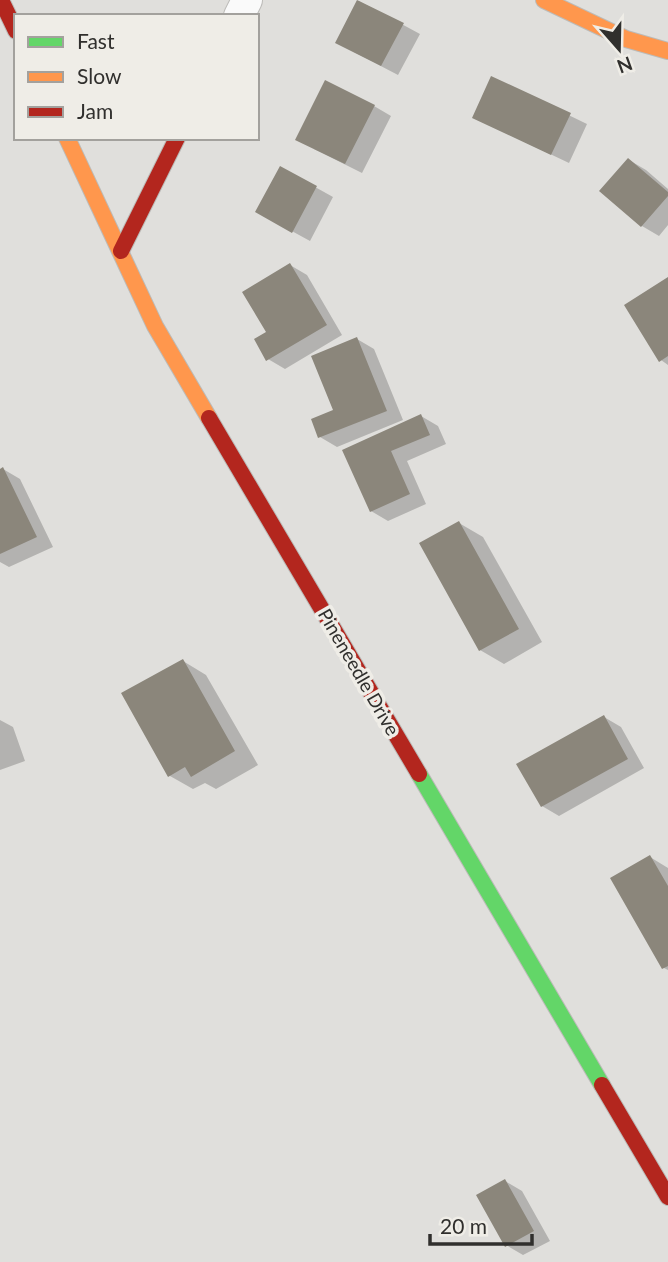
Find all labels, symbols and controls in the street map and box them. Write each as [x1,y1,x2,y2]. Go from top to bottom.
legend [14,14,259,140]
north arrow [584,14,654,84]
text: Fast [77,28,115,53]
text: N [614,52,636,79]
text: Slow [77,63,122,88]
text: Jam [77,98,113,123]
street label: Pineneedle Drive [314,604,405,739]
scale bar [430,1202,532,1246]
text: 20 m [440,1213,487,1238]

